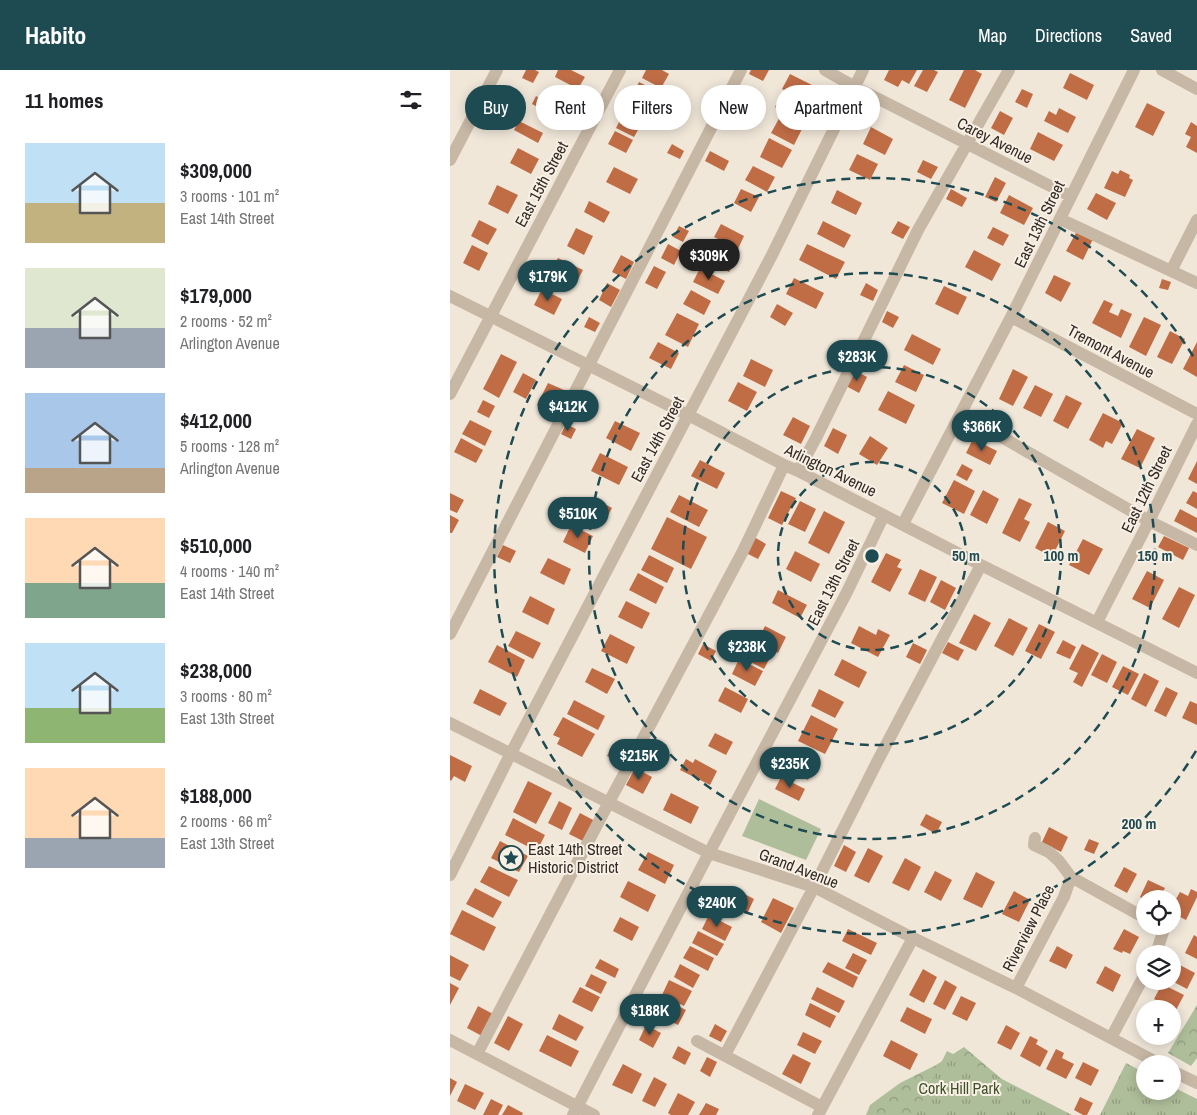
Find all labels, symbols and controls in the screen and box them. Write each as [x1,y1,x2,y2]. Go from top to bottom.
text: Habito [25,19,86,51]
text: Map [978,23,1007,48]
text: Directions [1035,23,1102,48]
text: Saved [1130,23,1172,48]
chip: Buy [465,85,526,130]
chip: Rent [536,85,604,130]
chip: Filters [614,85,691,130]
chip: New [701,85,766,130]
chip: Apartment [776,85,880,130]
text: 11 homes [25,86,104,115]
icon: filters [397,86,425,114]
street label: Carey Avenue [953,112,1037,168]
street label: East 15th Street [509,137,573,231]
text: $309,000 [180,156,252,185]
icon: home [65,163,125,223]
street label: East 13th Street [1008,177,1070,271]
text: 3 rooms · 101 m² [180,185,279,207]
text: East 14th Street [180,207,274,229]
pin: $309K [674,238,744,281]
text: $309K [690,244,728,266]
pin: $179K [513,260,583,302]
text: $179K [529,265,567,287]
text: $179,000 [180,281,252,310]
icon: home [65,288,125,348]
text: 2 rooms · 52 m² [180,310,272,332]
street label: Tremont Avenue [1064,319,1158,383]
text: Arlington Avenue [180,332,280,354]
pin: $283K [822,340,892,382]
text: $283K [838,345,876,367]
pin: $412K [533,390,603,432]
street label: East 14th Street [625,392,689,486]
text: $412K [549,395,587,417]
text: $412,000 [180,406,252,435]
pin: $366K [947,410,1017,452]
icon: home [65,413,125,473]
text: $366K [963,415,1001,437]
text: 5 rooms · 128 m² [180,435,279,457]
street label: Arlington Avenue [780,438,881,502]
street label: East 12th Street [1115,442,1177,536]
text: Arlington Avenue [180,457,280,479]
pin: $510K [543,496,613,539]
text: $510K [559,502,597,524]
text: $510,000 [180,531,252,560]
street label: East 13th Street [802,535,864,629]
icon: home [65,538,125,598]
text: 50 m [952,545,980,566]
text: 100 m [1044,545,1078,566]
text: 150 m [1138,545,1172,566]
centre of rings [863,547,881,565]
text: 4 rooms · 140 m² [180,560,279,582]
text: East 14th Street [180,582,274,604]
pin: $238K [712,630,782,672]
text: $238K [728,635,766,657]
text: $238,000 [180,656,252,685]
icon: home [65,663,125,723]
text: 3 rooms · 80 m² [180,685,272,707]
text: East 13th Street [180,707,274,729]
pin: $215K [604,738,674,781]
text: $215K [620,744,658,766]
pin: $235K [755,746,825,789]
text: $235K [771,752,809,774]
text: $188,000 [180,781,252,810]
icon: home [65,788,125,848]
text: 2 rooms · 66 m² [180,810,272,832]
text: 200 m [1122,813,1156,834]
text: East 13th Street [180,832,274,854]
place label: East 14th Street Historic District [528,838,622,878]
street label: Grand Avenue [756,843,842,893]
place icon: East 14th Street Historic District [498,845,524,871]
street label: Riverview Place [997,881,1059,975]
pin: $240K [682,886,752,928]
map controls [1136,890,1181,1100]
button: locate [1136,890,1181,935]
text: $240K [698,891,736,913]
button: layers [1136,945,1181,990]
pin: $188K [615,994,685,1036]
text: $188K [631,999,669,1021]
button: + [1136,1000,1181,1045]
button: − [1136,1055,1181,1100]
park label: Cork Hill Park [919,1077,1000,1099]

